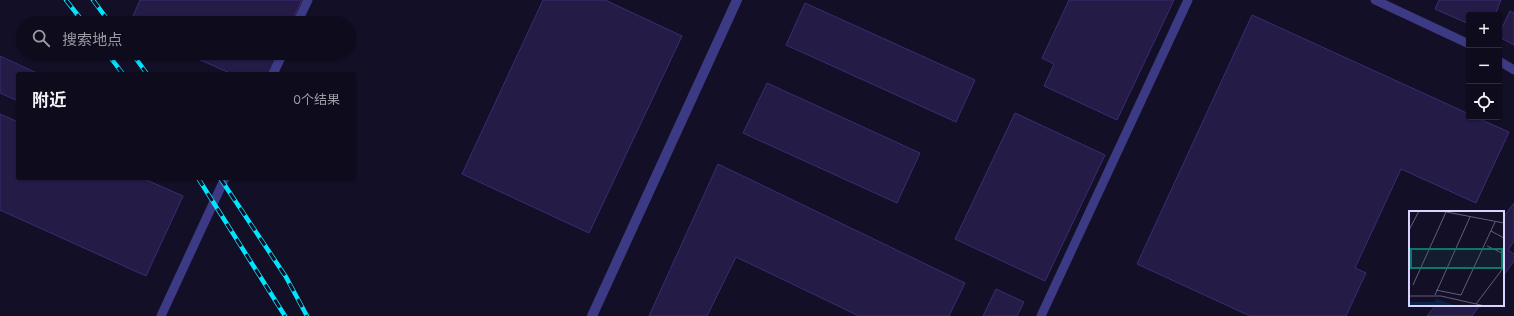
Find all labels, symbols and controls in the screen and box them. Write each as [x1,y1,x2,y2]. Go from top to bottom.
map controls [1466,12,1502,120]
button: + [1466,12,1502,48]
search box [16,16,356,60]
icon: search [30,27,52,49]
text: 搜索地点 [62,31,122,49]
button: − [1466,48,1502,84]
button: locate [1466,84,1502,120]
text: 附近 [32,90,66,110]
text: 0个结果 [293,92,340,107]
inset map [1409,211,1504,306]

